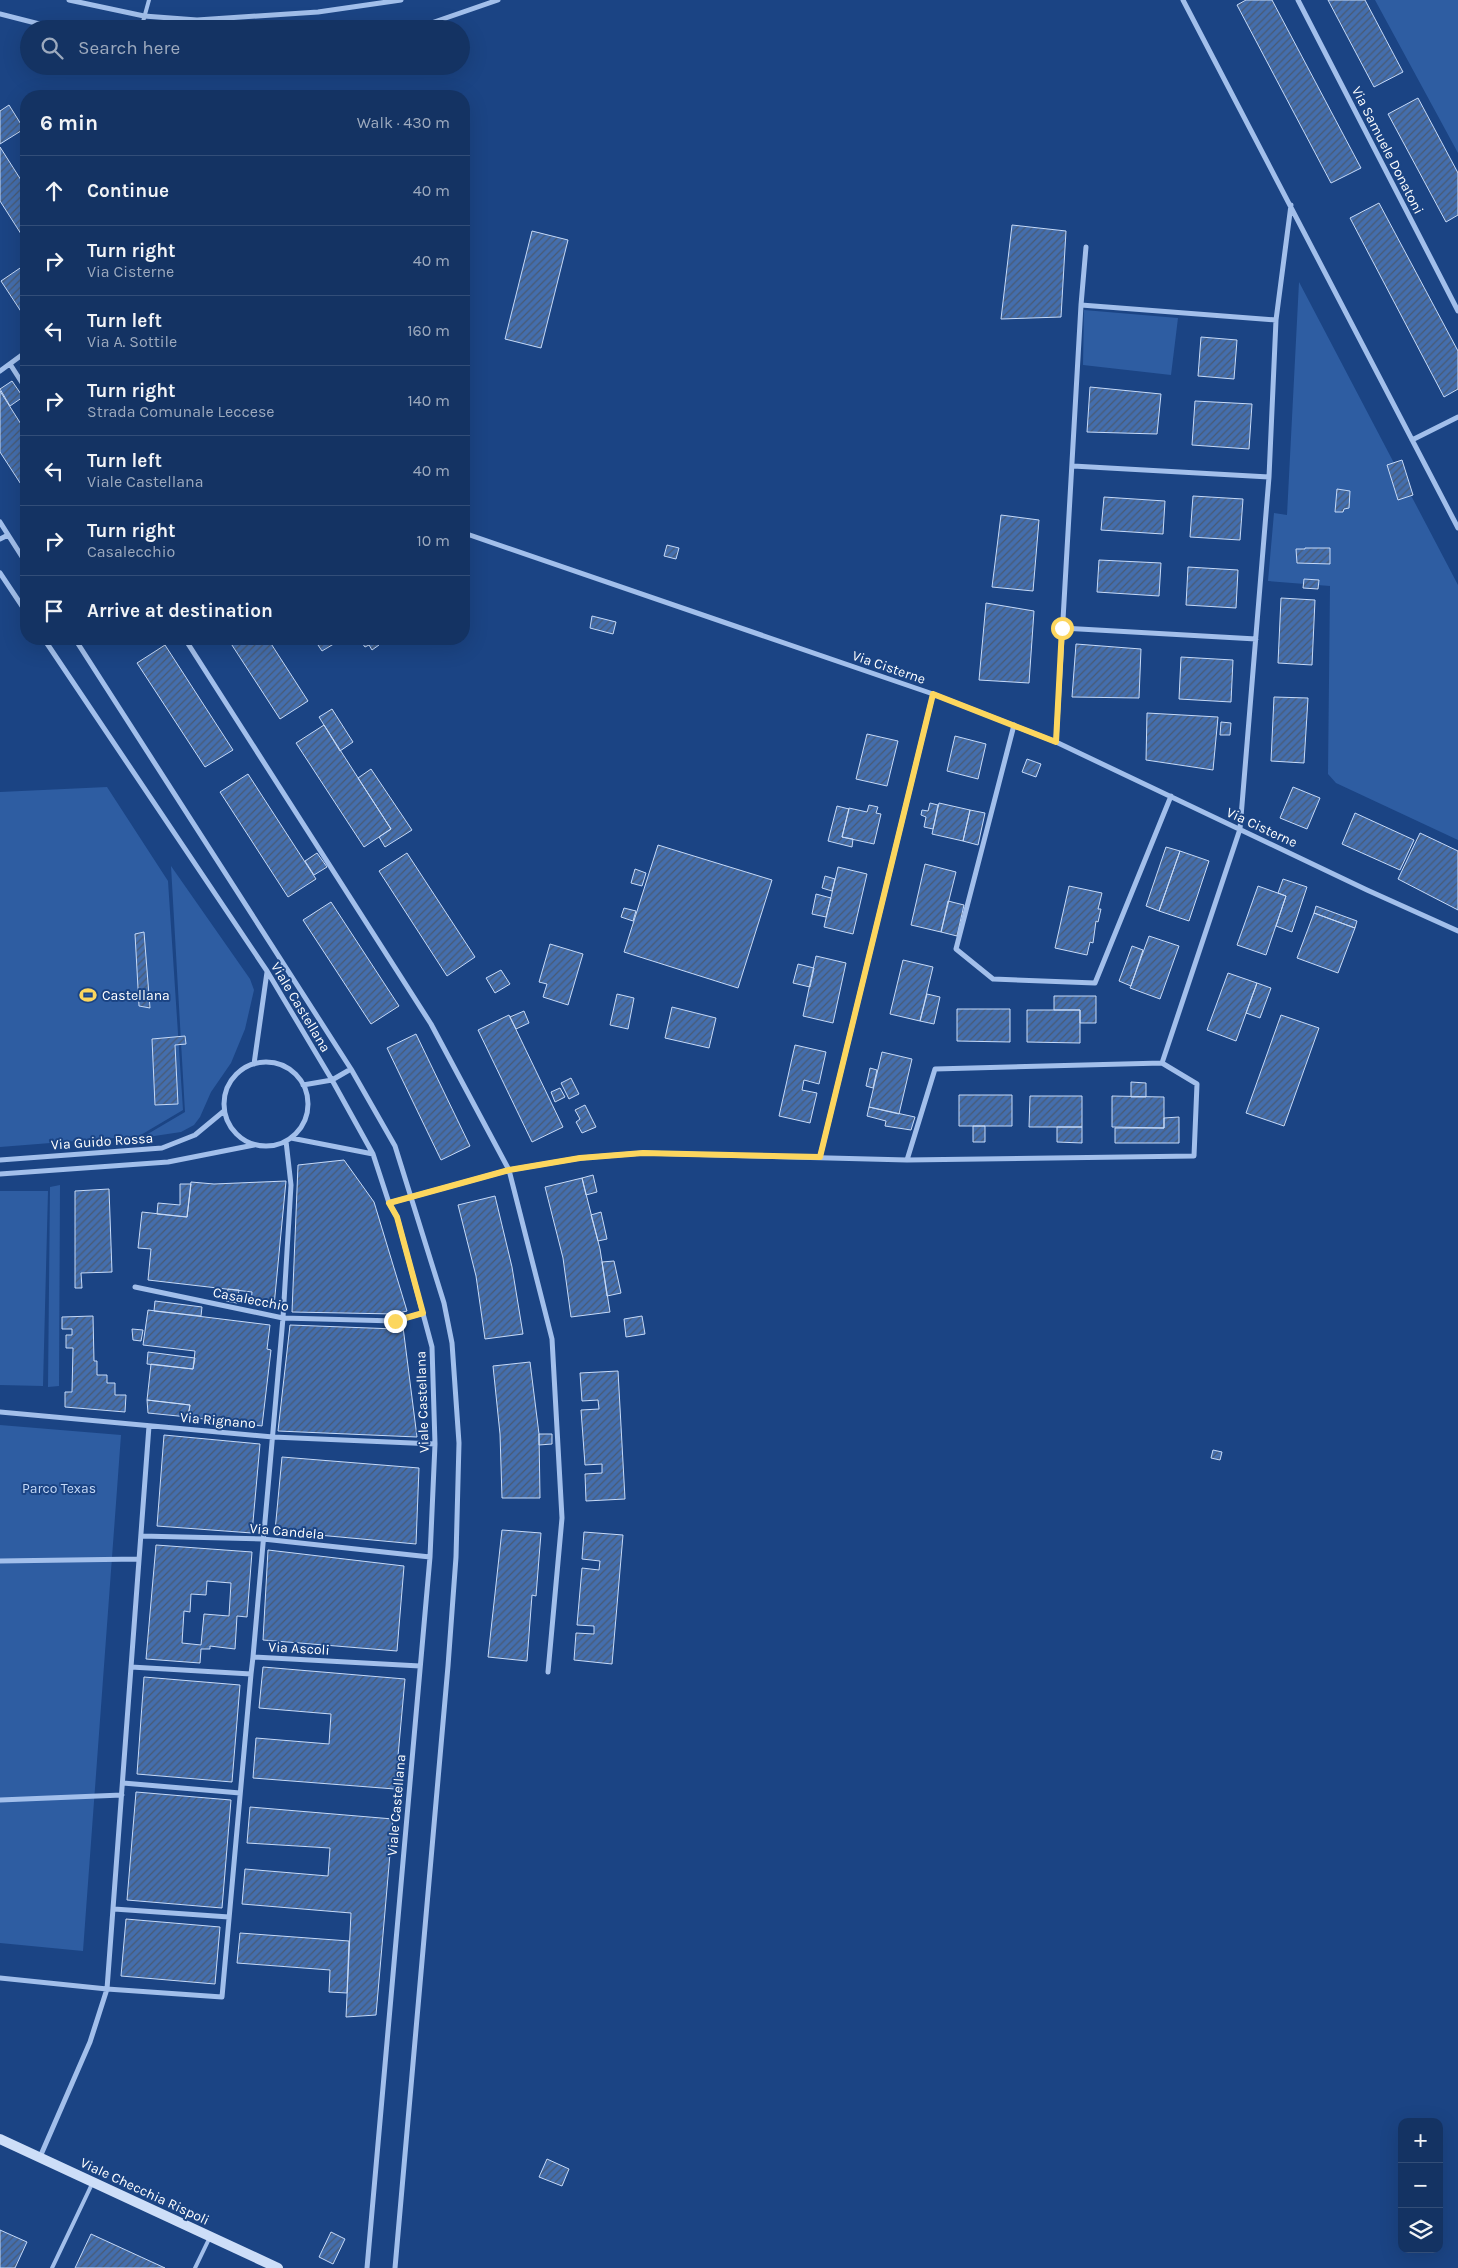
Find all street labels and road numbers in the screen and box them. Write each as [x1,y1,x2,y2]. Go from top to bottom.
street label: Via Samuele Donatoni [1348,84,1427,217]
street label: Via Cisterne [850,647,928,688]
street label: Via Cisterne [1224,804,1300,851]
street label: Viale Castellana [267,959,334,1055]
street label: Via Guido Rossa [50,1129,154,1154]
street label: Casalecchio [211,1284,290,1315]
street label: Viale Castellana [412,1351,433,1453]
street label: Via Rignano [179,1409,257,1432]
street label: Via Candela [249,1520,325,1543]
street label: Via Ascoli [268,1638,330,1659]
street label: Viale Castellana [384,1753,409,1857]
street label: Viale Checchia Rispoli [78,2154,212,2229]

